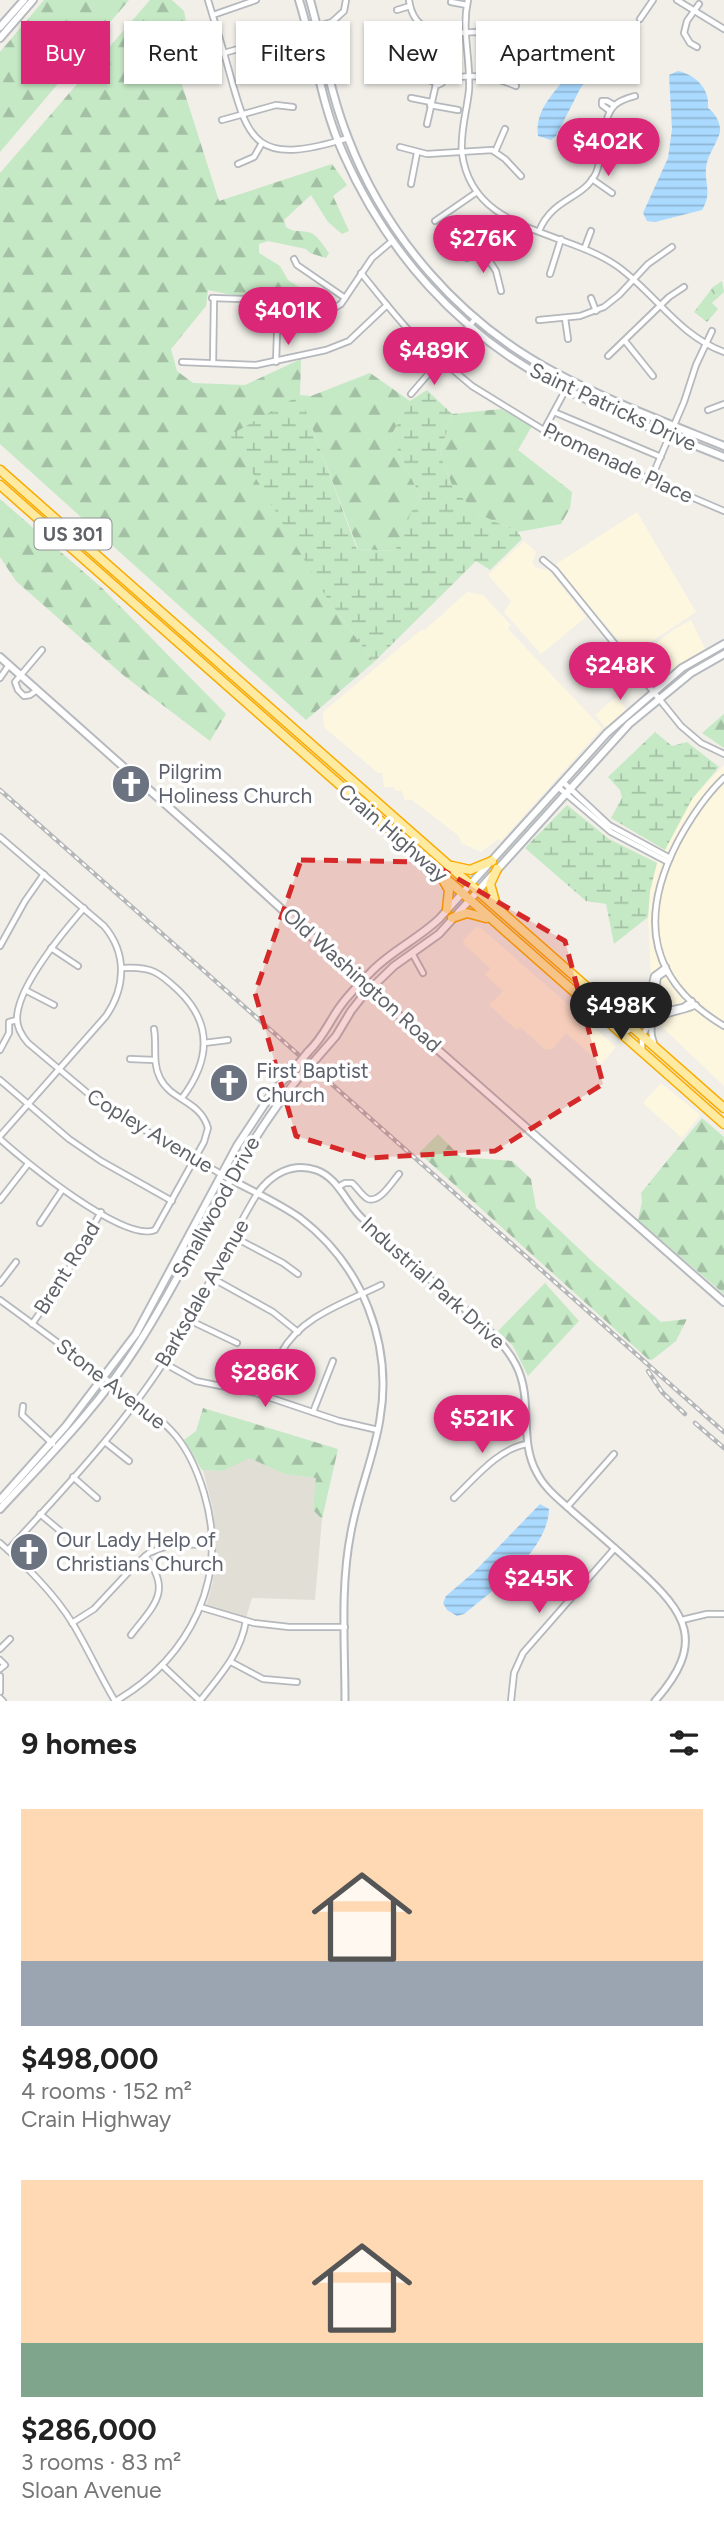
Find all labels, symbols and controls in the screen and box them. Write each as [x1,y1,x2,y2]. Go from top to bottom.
chip: Buy [21,21,110,84]
chip: Rent [124,21,222,84]
chip: Filters [236,21,350,84]
chip: New [364,21,462,84]
chip: Apartment [476,21,640,84]
pin: $402K [559,118,657,178]
text: $402K [573,127,643,155]
pin: $276K [434,216,532,275]
text: $276K [449,224,517,252]
pin: $401K [239,288,337,347]
text: $401K [254,296,322,324]
pin: $489K [385,328,483,387]
text: $489K [399,336,469,364]
street label: Saint Patricks Drive [526,357,701,456]
street label: Promenade Place [539,417,697,508]
road number: US 301 [34,519,112,550]
pin: $248K [571,642,669,702]
text: $248K [585,651,655,679]
place label: Pilgrim Holiness Church [158,759,312,808]
church icon: Pilgrim Holiness Church [110,763,152,805]
street label: Crain Highway [333,778,453,887]
street label: Old Washington Road [278,902,447,1057]
pin: $498K [572,982,670,1042]
text: $498K [586,991,656,1019]
place label: First Baptist Church [256,1058,369,1107]
church icon: First Baptist Church [208,1062,250,1104]
street label: Copley Avenue [83,1083,218,1178]
street label: Smallwood Drive [166,1132,265,1282]
street label: Industrial Park Drive [356,1211,511,1354]
street label: Barksdale Avenue [149,1215,254,1371]
street label: Brent Road [28,1217,105,1319]
street label: Stone Avenue [51,1333,171,1434]
pin: $286K [216,1350,314,1409]
text: $286K [231,1358,299,1386]
pin: $521K [433,1396,531,1455]
text: $521K [450,1404,514,1432]
place label: Our Lady Help of Christians Church [56,1527,224,1576]
church icon: Our Lady Help of Christians Church [8,1531,50,1573]
pin: $245K [490,1556,588,1615]
text: $245K [504,1564,574,1592]
icon: filters [665,1724,703,1762]
text: 9 homes [21,1725,137,1762]
icon: home [299,1854,425,1980]
text: $498,000 [21,2040,158,2077]
text: 4 rooms · 152 m² [21,2077,192,2105]
text: Crain Highway [21,2105,171,2133]
icon: home [299,2225,425,2351]
text: $286,000 [21,2411,157,2448]
text: 3 rooms · 83 m² [21,2448,181,2476]
text: Sloan Avenue [21,2476,162,2504]

